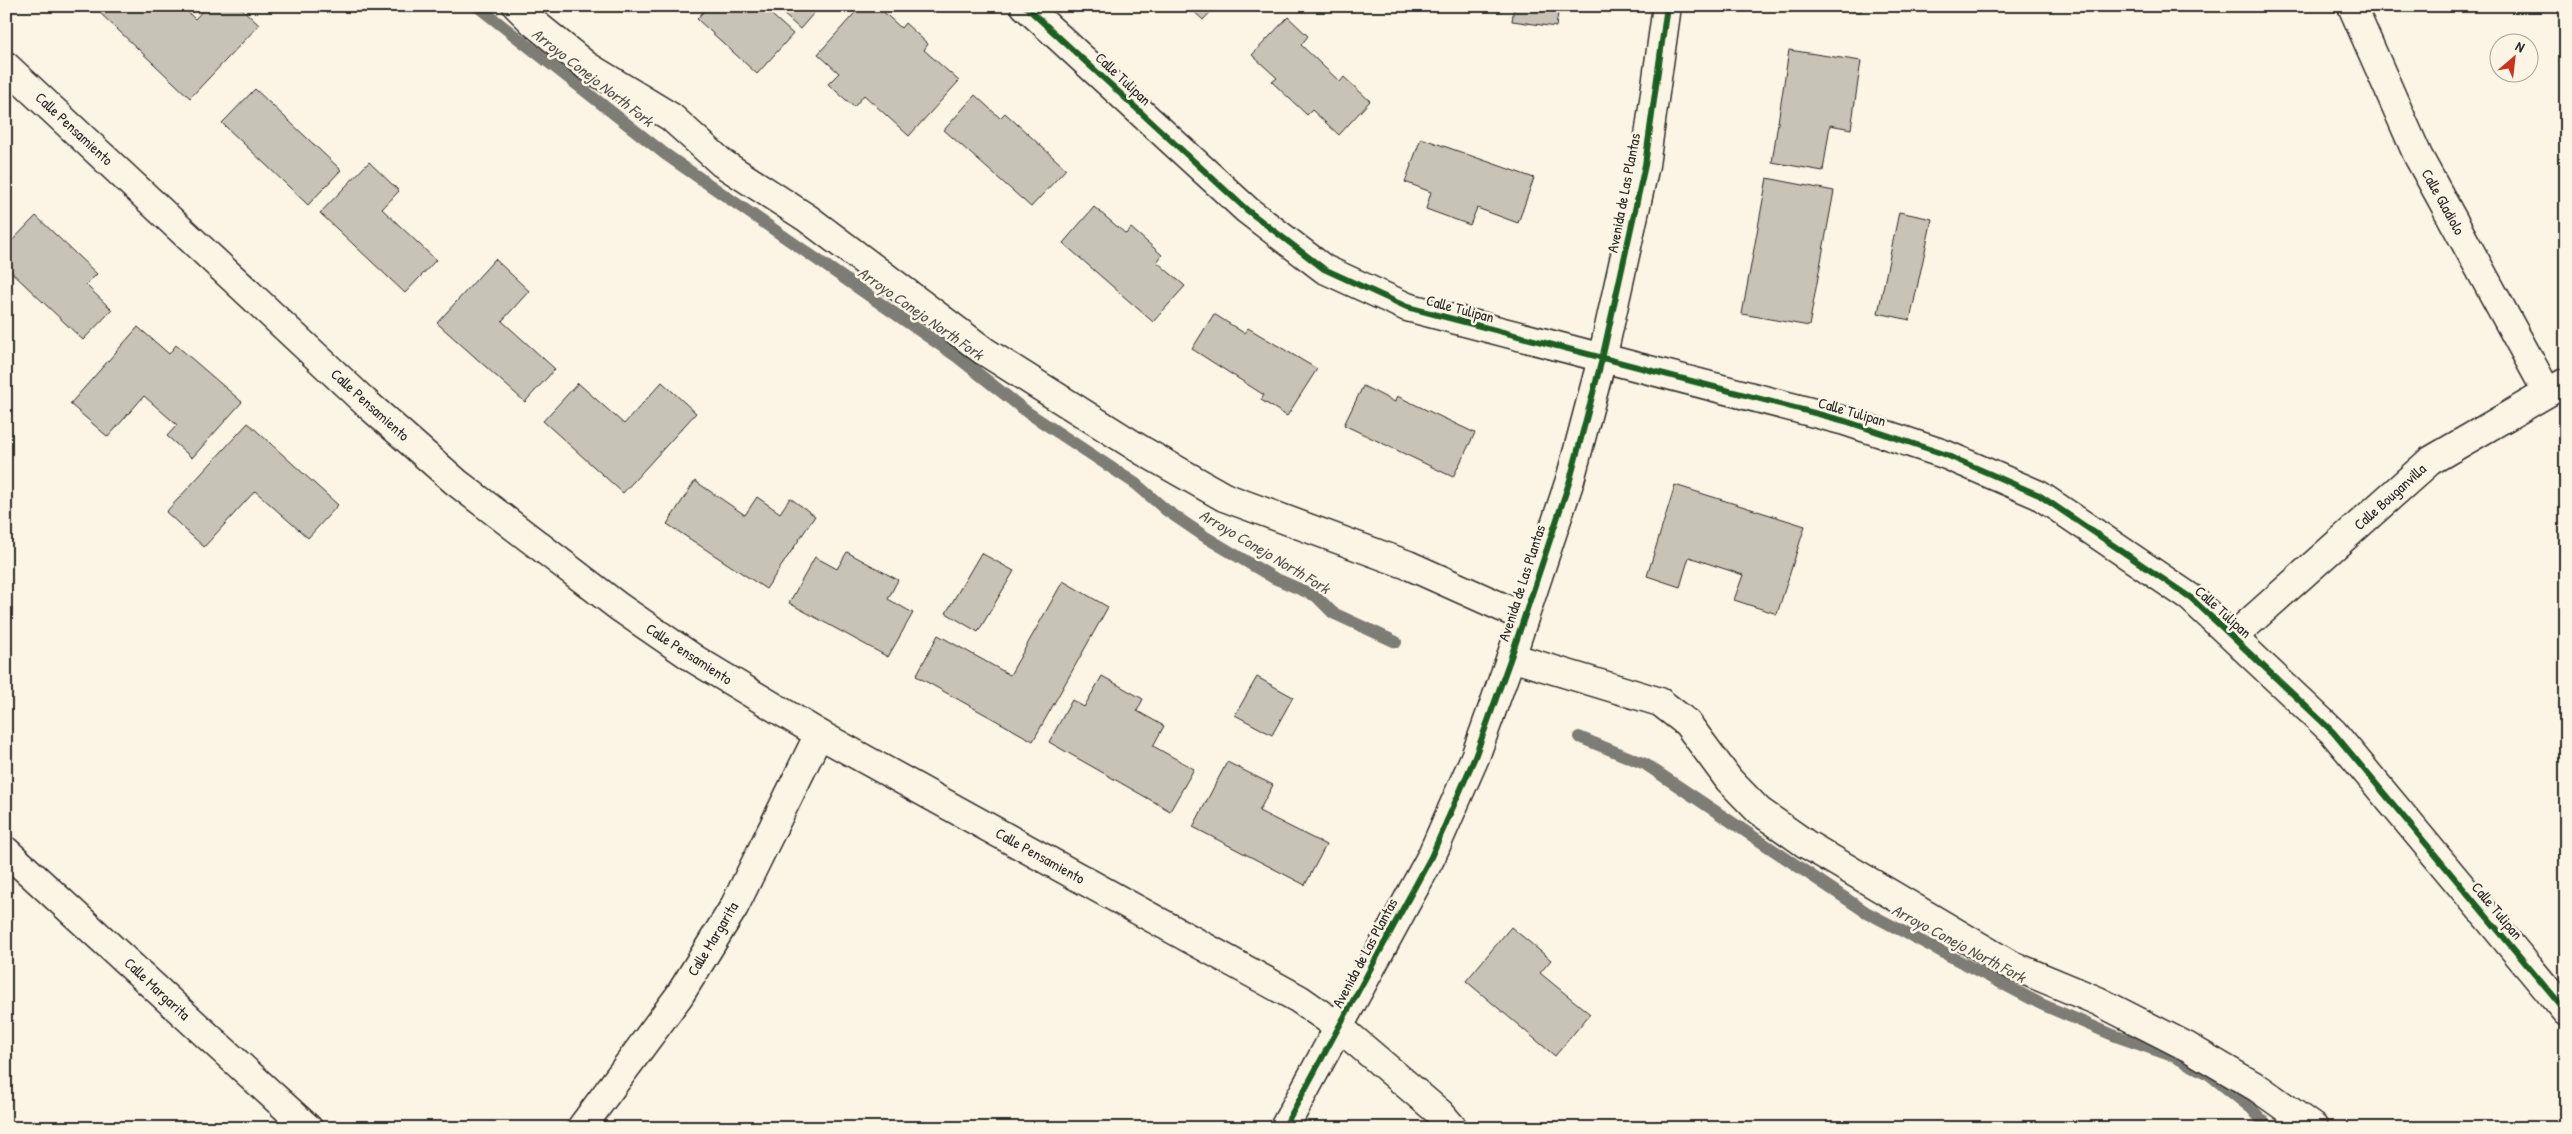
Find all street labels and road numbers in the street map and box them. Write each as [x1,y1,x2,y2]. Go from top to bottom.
street label: Calle Tulipan [1091,47,1156,110]
street label: Calle Pensamiento [31,87,118,170]
street label: Avenida de Las Plantas [1602,131,1645,254]
street label: Calle Gladiolo [2417,165,2470,238]
street label: Calle Tulipan [1424,289,1497,328]
street label: Calle Pensamiento [326,364,414,446]
street label: Calle Tulipan [1816,392,1889,431]
street label: Calle Bouganvilla [2349,458,2430,535]
street label: Avenida de Las Plantas [1493,522,1550,644]
street label: Calle Tulipan [2191,581,2256,643]
street label: Calle Pensamiento [642,618,737,689]
street label: Calle Pensamiento [992,822,1089,889]
street label: Calle Tulipan [2467,877,2528,944]
street label: Avenida de Las Plantas [1327,894,1402,1011]
street label: Calle Margarita [682,898,743,980]
street label: Calle Margarita [120,953,195,1025]

